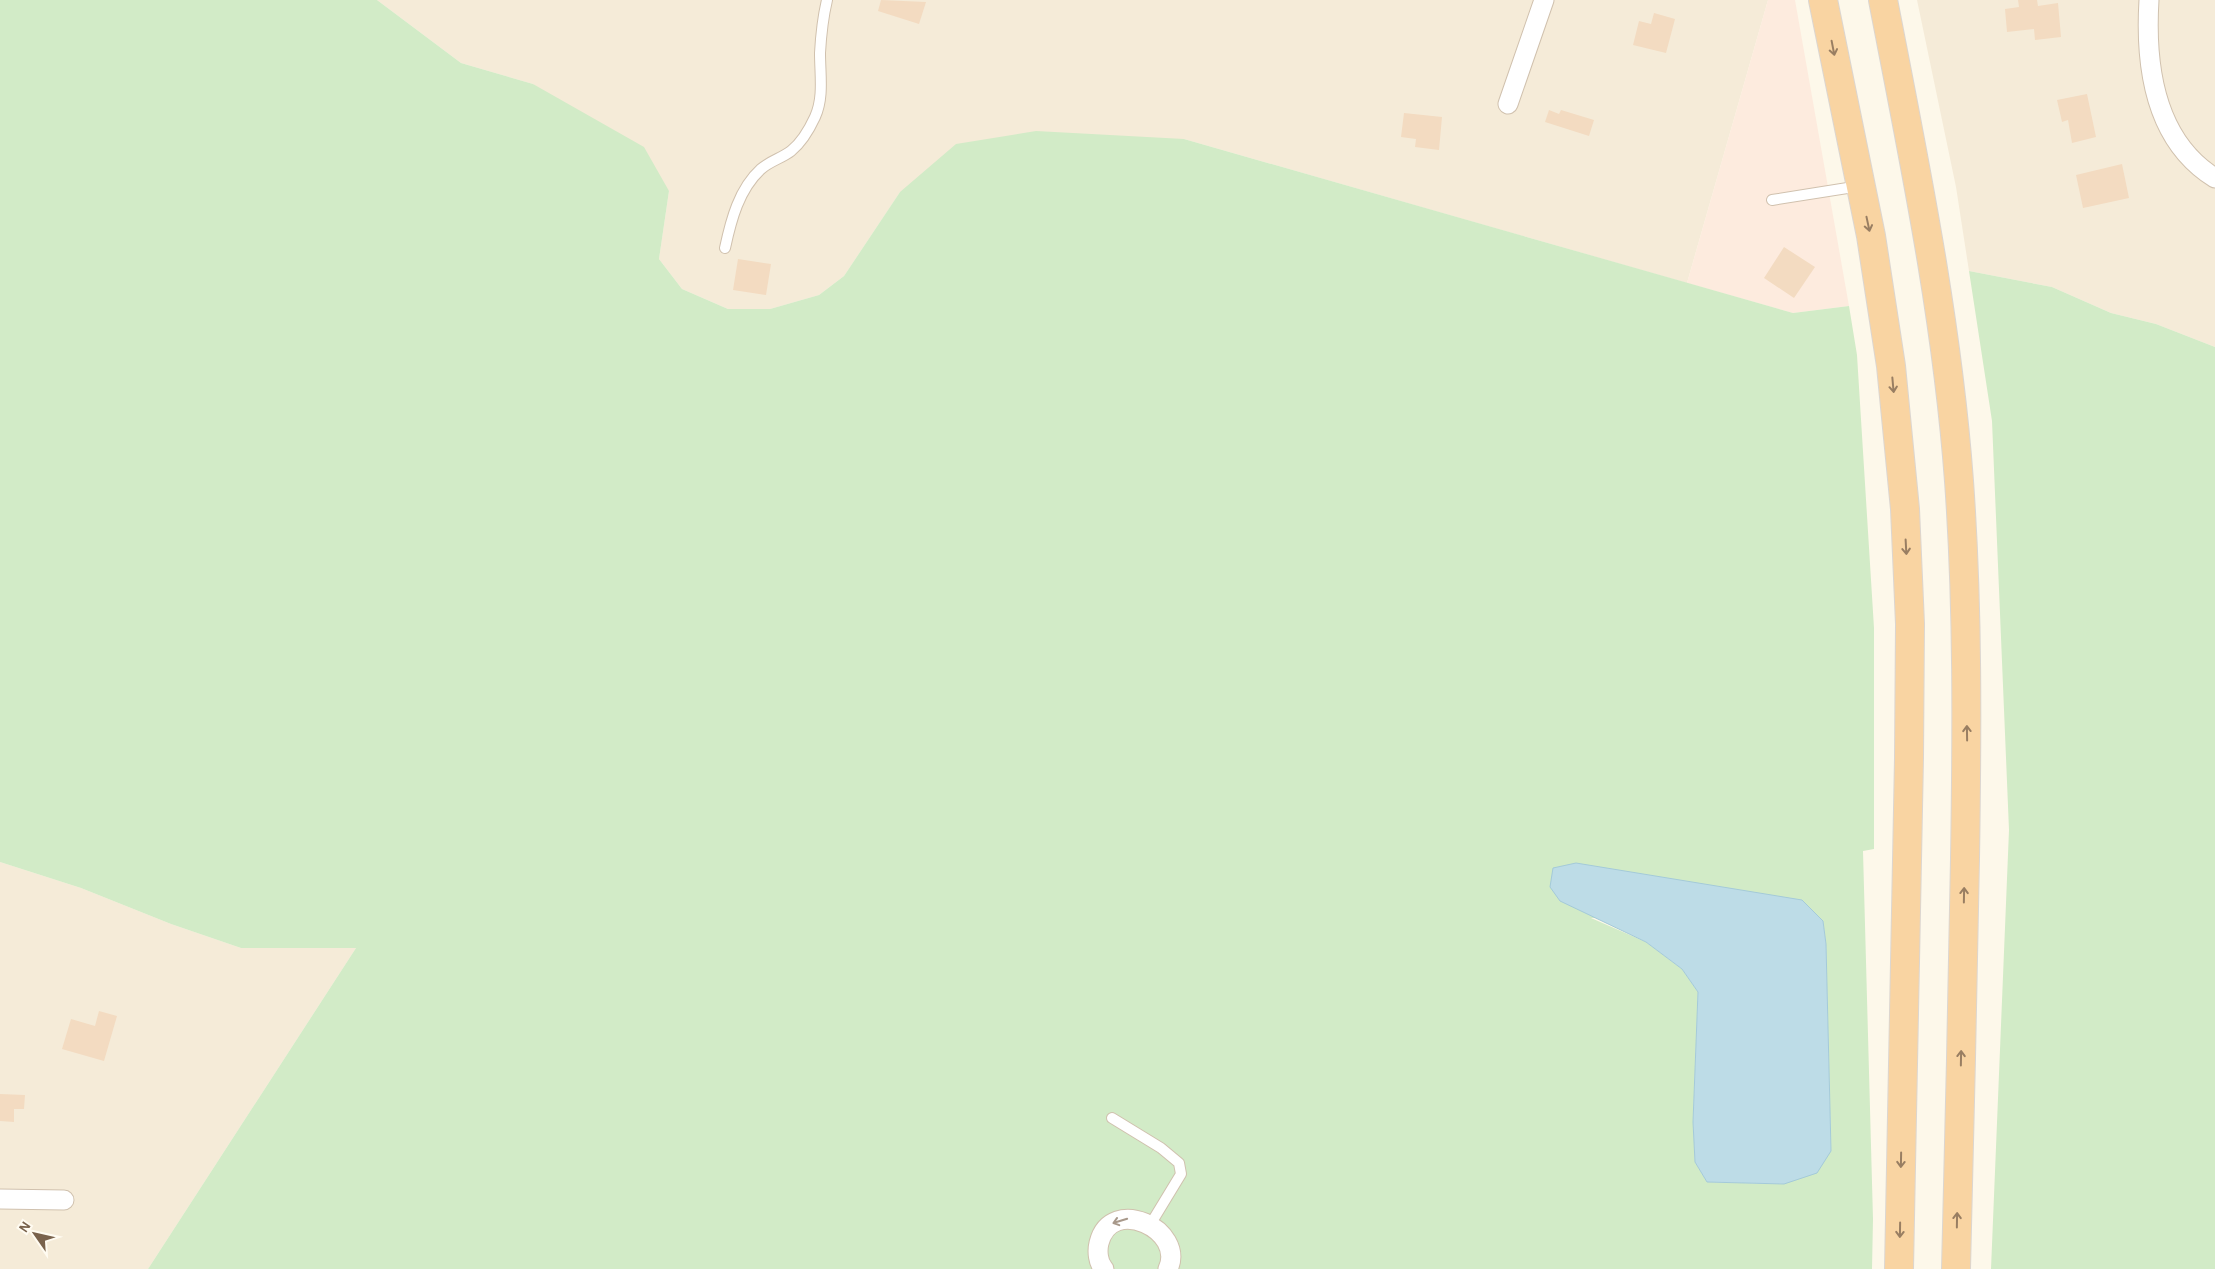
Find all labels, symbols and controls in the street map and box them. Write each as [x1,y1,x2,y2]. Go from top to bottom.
one-way arrow [1828,39,1838,55]
one-way arrow [1864,216,1874,232]
one-way arrow [1888,377,1898,393]
one-way arrow [1902,538,1911,554]
one-way arrow [1962,725,1971,741]
one-way arrow [1959,888,1969,904]
one-way arrow [1956,1050,1966,1066]
one-way arrow [1897,1151,1906,1167]
north arrow [10,1209,60,1259]
one-way arrow [1953,1213,1962,1229]
one-way arrow [1113,1217,1129,1227]
text: N [17,1219,34,1235]
one-way arrow [1895,1222,1905,1238]

